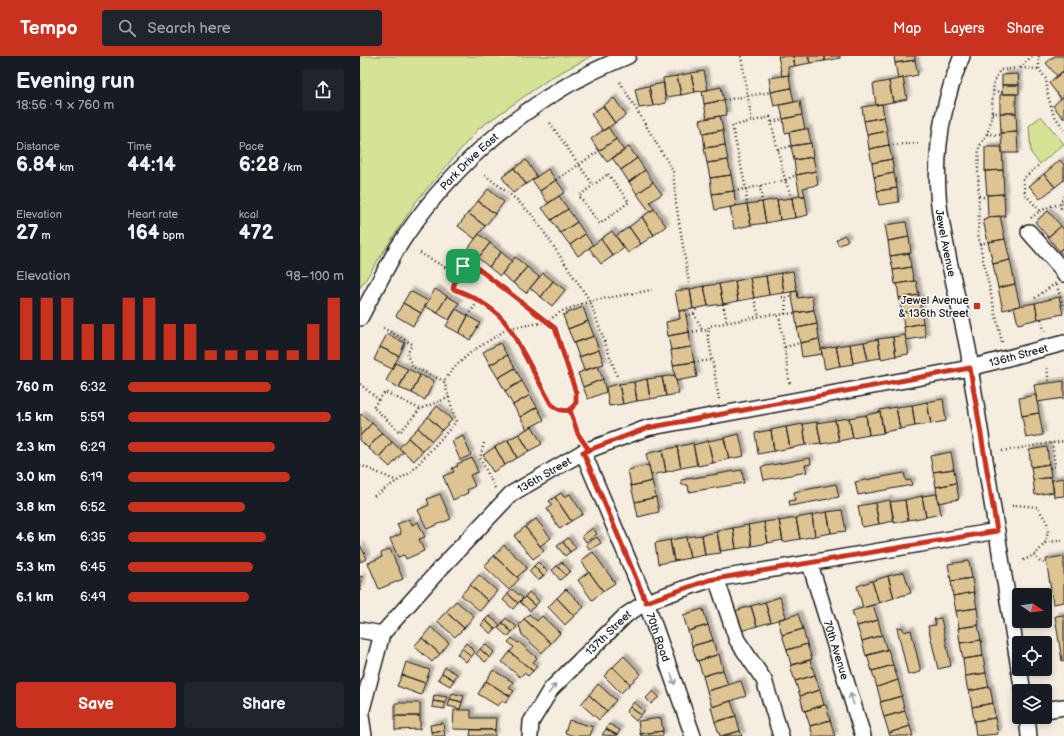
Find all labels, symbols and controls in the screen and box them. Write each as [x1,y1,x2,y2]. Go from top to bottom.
search box [102,10,382,46]
text: Tempo [20,17,78,40]
icon: search [116,17,138,39]
text: Search here [148,19,231,38]
text: Map [893,20,921,37]
text: Layers [943,20,985,37]
text: Share [1007,20,1044,37]
text: Evening run [16,68,135,95]
button: share [302,69,344,111]
text: 18:56 · 9 × 760 m [16,97,114,113]
street label: Park Drive East [438,130,502,193]
text: Distance [16,140,60,153]
text: Time [127,140,152,153]
text: Pace [239,140,264,153]
text: 6.84 [16,153,56,177]
text: 44:14 [127,153,176,177]
text: 6:28 [239,153,280,177]
text: km [56,161,74,174]
text: /km [280,161,302,174]
text: Elevation [16,208,62,221]
text: Heart rate [127,208,178,221]
text: kcal [239,208,258,221]
street label: Jewel Avenue [933,209,958,279]
text: 27 [16,221,39,245]
text: 164 [127,221,160,245]
text: 472 [239,221,273,245]
text: m [39,229,51,242]
text: bpm [160,229,184,242]
pin [446,249,480,283]
icon: arrive [452,255,474,277]
text: Elevation [16,268,70,284]
text: 98–100 m [286,268,344,284]
place label: Jewel Avenue & 136th Street [899,294,970,320]
marker: Jewel Avenue & 136th Street [972,301,982,311]
street label: 136th Street [988,341,1050,370]
text: 760 m [16,379,54,395]
text: 6:32 [80,379,106,395]
text: 1.5 km [16,409,53,425]
text: 5:59 [80,409,105,425]
text: 2.3 km [16,439,56,455]
text: 6:29 [80,439,106,455]
street label: 136th Street [515,454,574,496]
text: 3.0 km [16,469,56,485]
text: 6:19 [80,469,103,485]
text: 3.8 km [16,499,56,515]
text: 6:52 [80,499,106,515]
text: 4.6 km [16,529,56,545]
text: 6:35 [80,529,106,545]
text: 5.3 km [16,559,55,575]
text: 6:45 [80,559,106,575]
north arrow [1012,588,1052,628]
map controls [1012,588,1052,724]
text: 6.1 km [16,589,54,605]
text: 6:49 [80,589,106,605]
street label: 137th Street [583,607,634,658]
street label: 70th Road [643,611,672,664]
street label: 70th Avenue [821,619,851,682]
button: locate [1012,636,1052,676]
one-way arrow [670,672,677,685]
button: Save [16,682,176,728]
button: Share [184,682,344,728]
one-way arrow [547,684,556,694]
button: layers [1012,684,1052,724]
one-way arrow [848,692,855,705]

